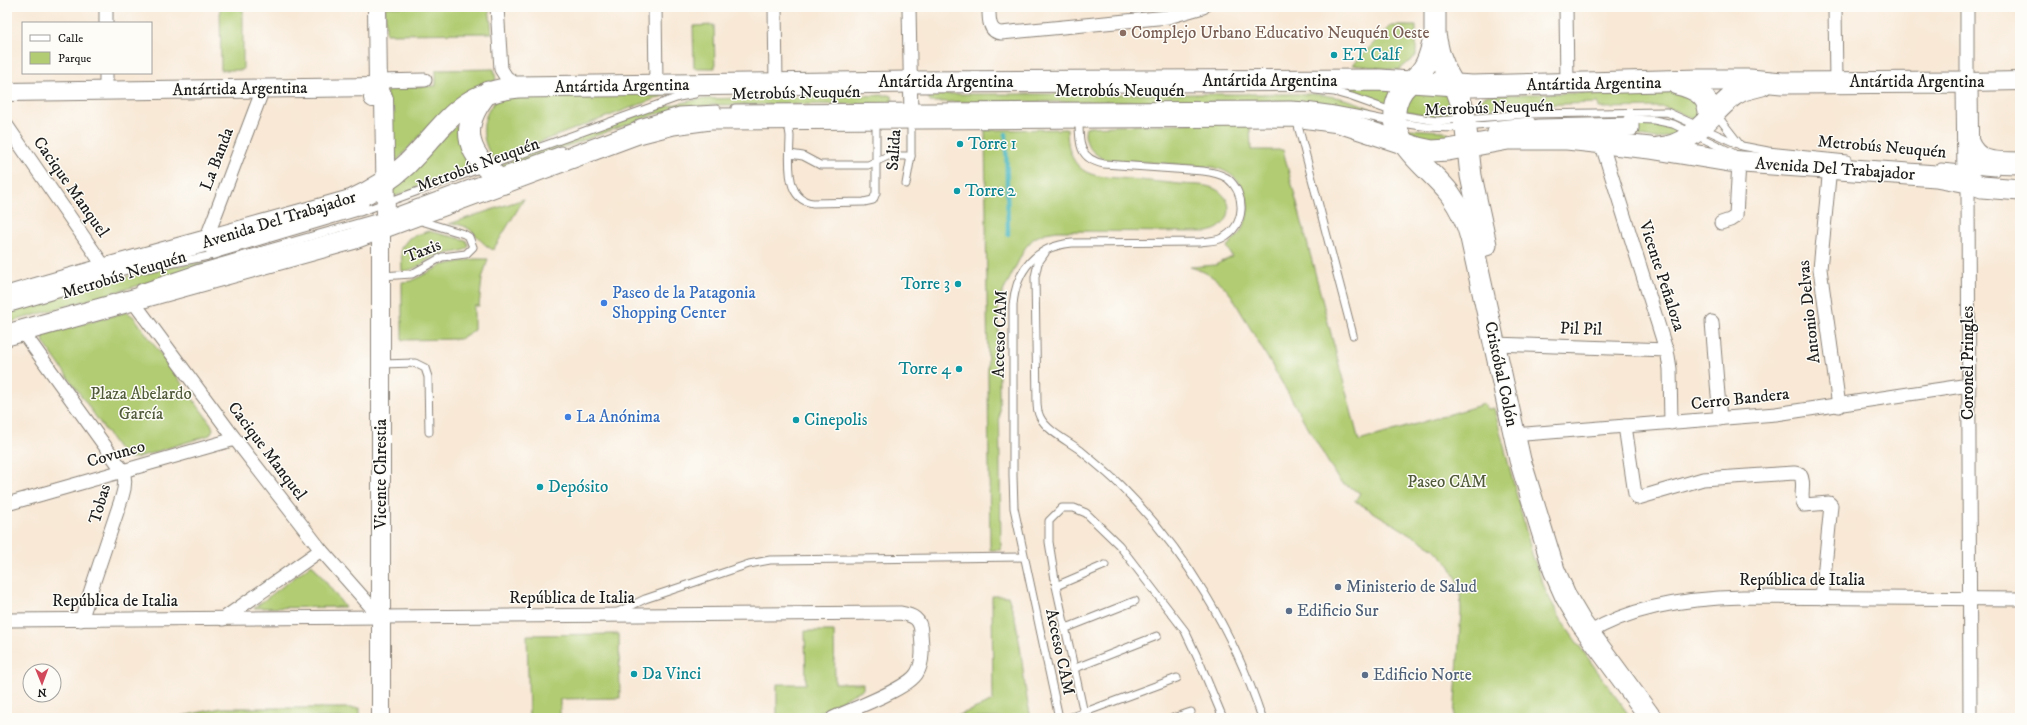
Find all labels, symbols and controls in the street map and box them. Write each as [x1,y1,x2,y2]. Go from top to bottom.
legend [22,22,152,74]
place label: Complejo Urbano Educativo Neuquén Oeste [1131,22,1430,44]
marker: Complejo Urbano Educativo Neuquén Oeste [1118,28,1128,38]
text: Calle [58,31,83,46]
place label: ET Calf [1342,44,1402,66]
marker: ET Calf [1329,50,1339,60]
text: Parque [58,51,91,66]
street label: Antártida Argentina [1203,70,1338,92]
street label: Antártida Argentina [879,71,1014,93]
street label: Antártida Argentina [1850,71,1985,93]
street label: Antártida Argentina [1526,72,1662,96]
street label: Antártida Argentina [554,74,690,98]
street label: Antártida Argentina [172,77,308,101]
street label: Metrobús Neuquén [1055,80,1185,102]
street label: Metrobús Neuquén [731,81,861,105]
street label: Metrobús Neuquén [1424,95,1554,121]
street label: La Banda [195,124,239,194]
street label: Salida [882,128,906,171]
street label: Metrobús Neuquén [1817,130,1947,164]
street label: Cacique Manquel [28,132,114,242]
street label: Metrobús Neuquén [413,133,543,197]
place label: Torre 1 [968,133,1017,155]
marker: Torre 1 [955,139,965,149]
street label: Avenida Del Trabajador [1754,152,1916,186]
place label: Torre 2 [965,180,1017,202]
street label: Avenida Del Trabajador [199,186,359,254]
marker: Torre 2 [952,186,962,196]
street label: Vicente Peñaloza [1633,217,1690,335]
street label: Taxis [402,234,445,268]
street label: Metrobús Neuquén [59,246,189,304]
street label: Antonio Delvas [1793,259,1825,365]
place label: Torre 3 [901,273,950,295]
marker: Torre 3 [953,279,963,289]
place label: Paseo de la Patagonia Shopping Center [612,282,756,324]
street label: Acceso CAM [987,290,1013,378]
marker: Paseo de la Patagonia Shopping Center [599,298,609,308]
street label: Coronel Pringles [1957,306,1979,420]
street label: Pil Pil [1559,317,1603,341]
street label: Cristóbal Colón [1479,319,1523,429]
place label: Torre 4 [899,358,952,380]
marker: Torre 4 [954,364,964,374]
park label: Plaza Abelardo García [90,383,192,425]
street label: Cerro Bandera [1690,383,1791,415]
street label: Cacique Manquel [223,397,311,505]
place label: La Anónima [576,406,661,428]
place label: Cinepolis [804,409,868,431]
marker: La Anónima [563,412,573,422]
marker: Cinepolis [791,415,801,425]
street label: Vicente Chrestia [370,418,392,530]
street label: Covunco [84,435,148,473]
park label: Paseo CAM [1407,471,1487,493]
place label: Depósito [548,476,608,498]
street label: Tobas [84,481,116,526]
marker: Depósito [535,482,545,492]
street label: República de Italia [1739,569,1866,591]
place label: Ministerio de Salud [1346,576,1478,598]
marker: Ministerio de Salud [1333,582,1343,592]
street label: República de Italia [509,587,636,609]
street label: República de Italia [52,590,179,612]
place label: Edificio Sur [1297,600,1379,622]
marker: Edificio Sur [1284,606,1294,616]
street label: Acceso CAM [1040,607,1080,697]
north arrow [22,663,62,703]
place label: Da Vinci [642,663,701,685]
place label: Edificio Norte [1373,664,1472,686]
marker: Da Vinci [629,669,639,679]
marker: Edificio Norte [1360,670,1370,680]
text: N [38,685,47,699]

